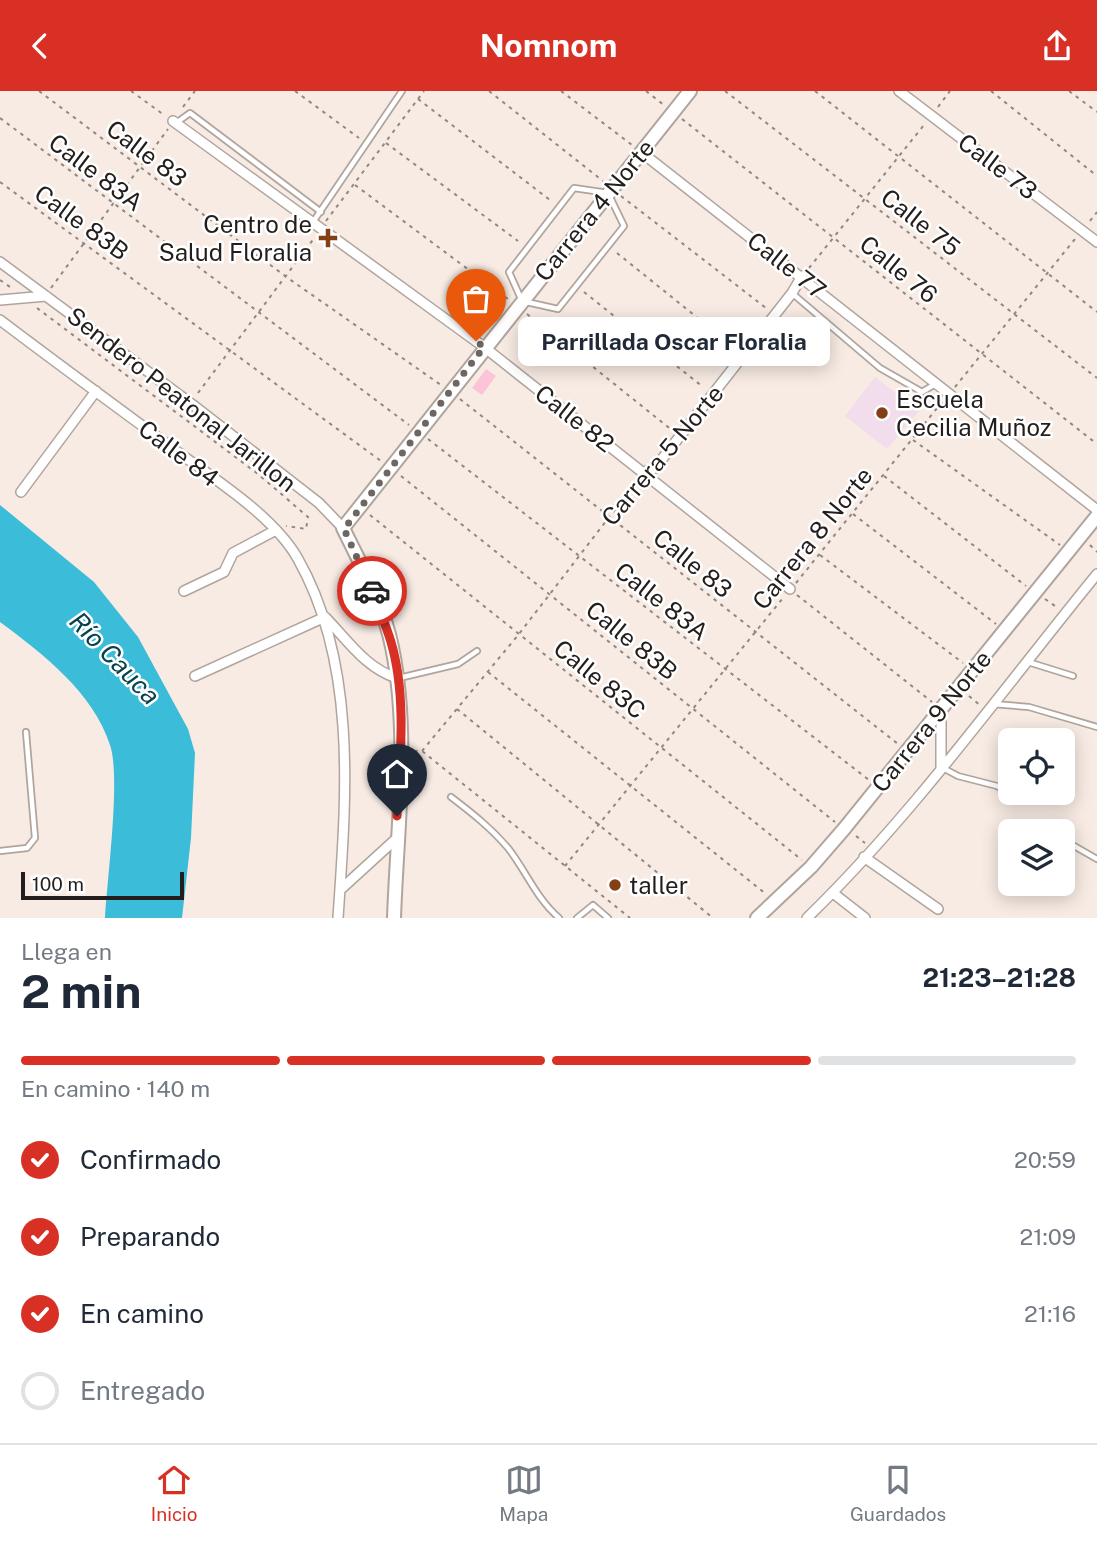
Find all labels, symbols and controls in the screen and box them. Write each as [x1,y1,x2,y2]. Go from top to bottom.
icon: back [21,27,59,65]
text: Nomnom [480,27,617,64]
icon: share [1038,27,1076,65]
street label: Calle 83 [101,114,193,192]
street label: Calle 73 [953,127,1043,205]
street label: Calle 83A [44,128,148,216]
street label: Carrera 4 Norte [528,134,660,286]
street label: Calle 83B [30,179,134,265]
street label: Calle 75 [876,183,966,261]
place label: Centro de Salud Floralia [159,210,312,266]
street label: Calle 77 [742,226,832,304]
marker: Centro de Salud Floralia [318,228,338,248]
street label: Calle 76 [855,229,943,309]
pin [446,269,506,341]
icon: bag [457,280,495,318]
street label: Sendero Peatonal Jarillon [62,301,302,497]
callout: Parrillada Oscar Floralia [518,317,830,365]
text: Parrillada Oscar Floralia [541,328,807,355]
street label: Calle 82 [530,379,620,457]
street label: Carrera 5 Norte [595,379,729,531]
place label: Escuela Cecilia Muñoz [896,385,1051,441]
marker: Escuela Cecilia Muñoz [874,405,890,421]
street label: Calle 84 [133,414,225,492]
street label: Carrera 8 Norte [746,461,878,615]
street label: Calle 83 [648,523,738,603]
courier [337,556,407,626]
street label: Calle 83A [610,556,714,646]
icon: car [353,572,391,610]
street label: Calle 83B [581,595,683,685]
water label: Río Cauca [63,605,167,711]
street label: Calle 83C [549,634,651,724]
street label: Carrera 9 Norte [865,645,997,797]
map controls [998,728,1075,896]
button: locate [998,728,1075,805]
pin [367,744,427,816]
icon: home [378,755,416,793]
button: layers [998,819,1075,896]
scale bar [21,869,184,901]
place label: taller [629,871,688,899]
text: 100 m [32,873,84,895]
marker: taller [607,877,623,893]
text: Llega en [21,938,112,965]
text: 21:23–21:28 [923,962,1076,993]
text: 2 min [21,964,141,1018]
text: En camino · 140 m [21,1075,210,1102]
icon: check [21,1141,59,1179]
text: Confirmado [80,1144,221,1175]
text: 20:59 [1014,1146,1076,1173]
icon: check [21,1218,59,1256]
text: Preparando [80,1221,220,1252]
text: 21:09 [1019,1223,1076,1250]
icon: check [21,1295,59,1333]
text: En camino [80,1298,204,1329]
text: 21:16 [1024,1300,1076,1327]
text: Entregado [80,1375,205,1406]
tab: Inicio [151,1461,198,1525]
tab: Mapa [499,1461,548,1525]
tab: Guardados [850,1461,946,1525]

